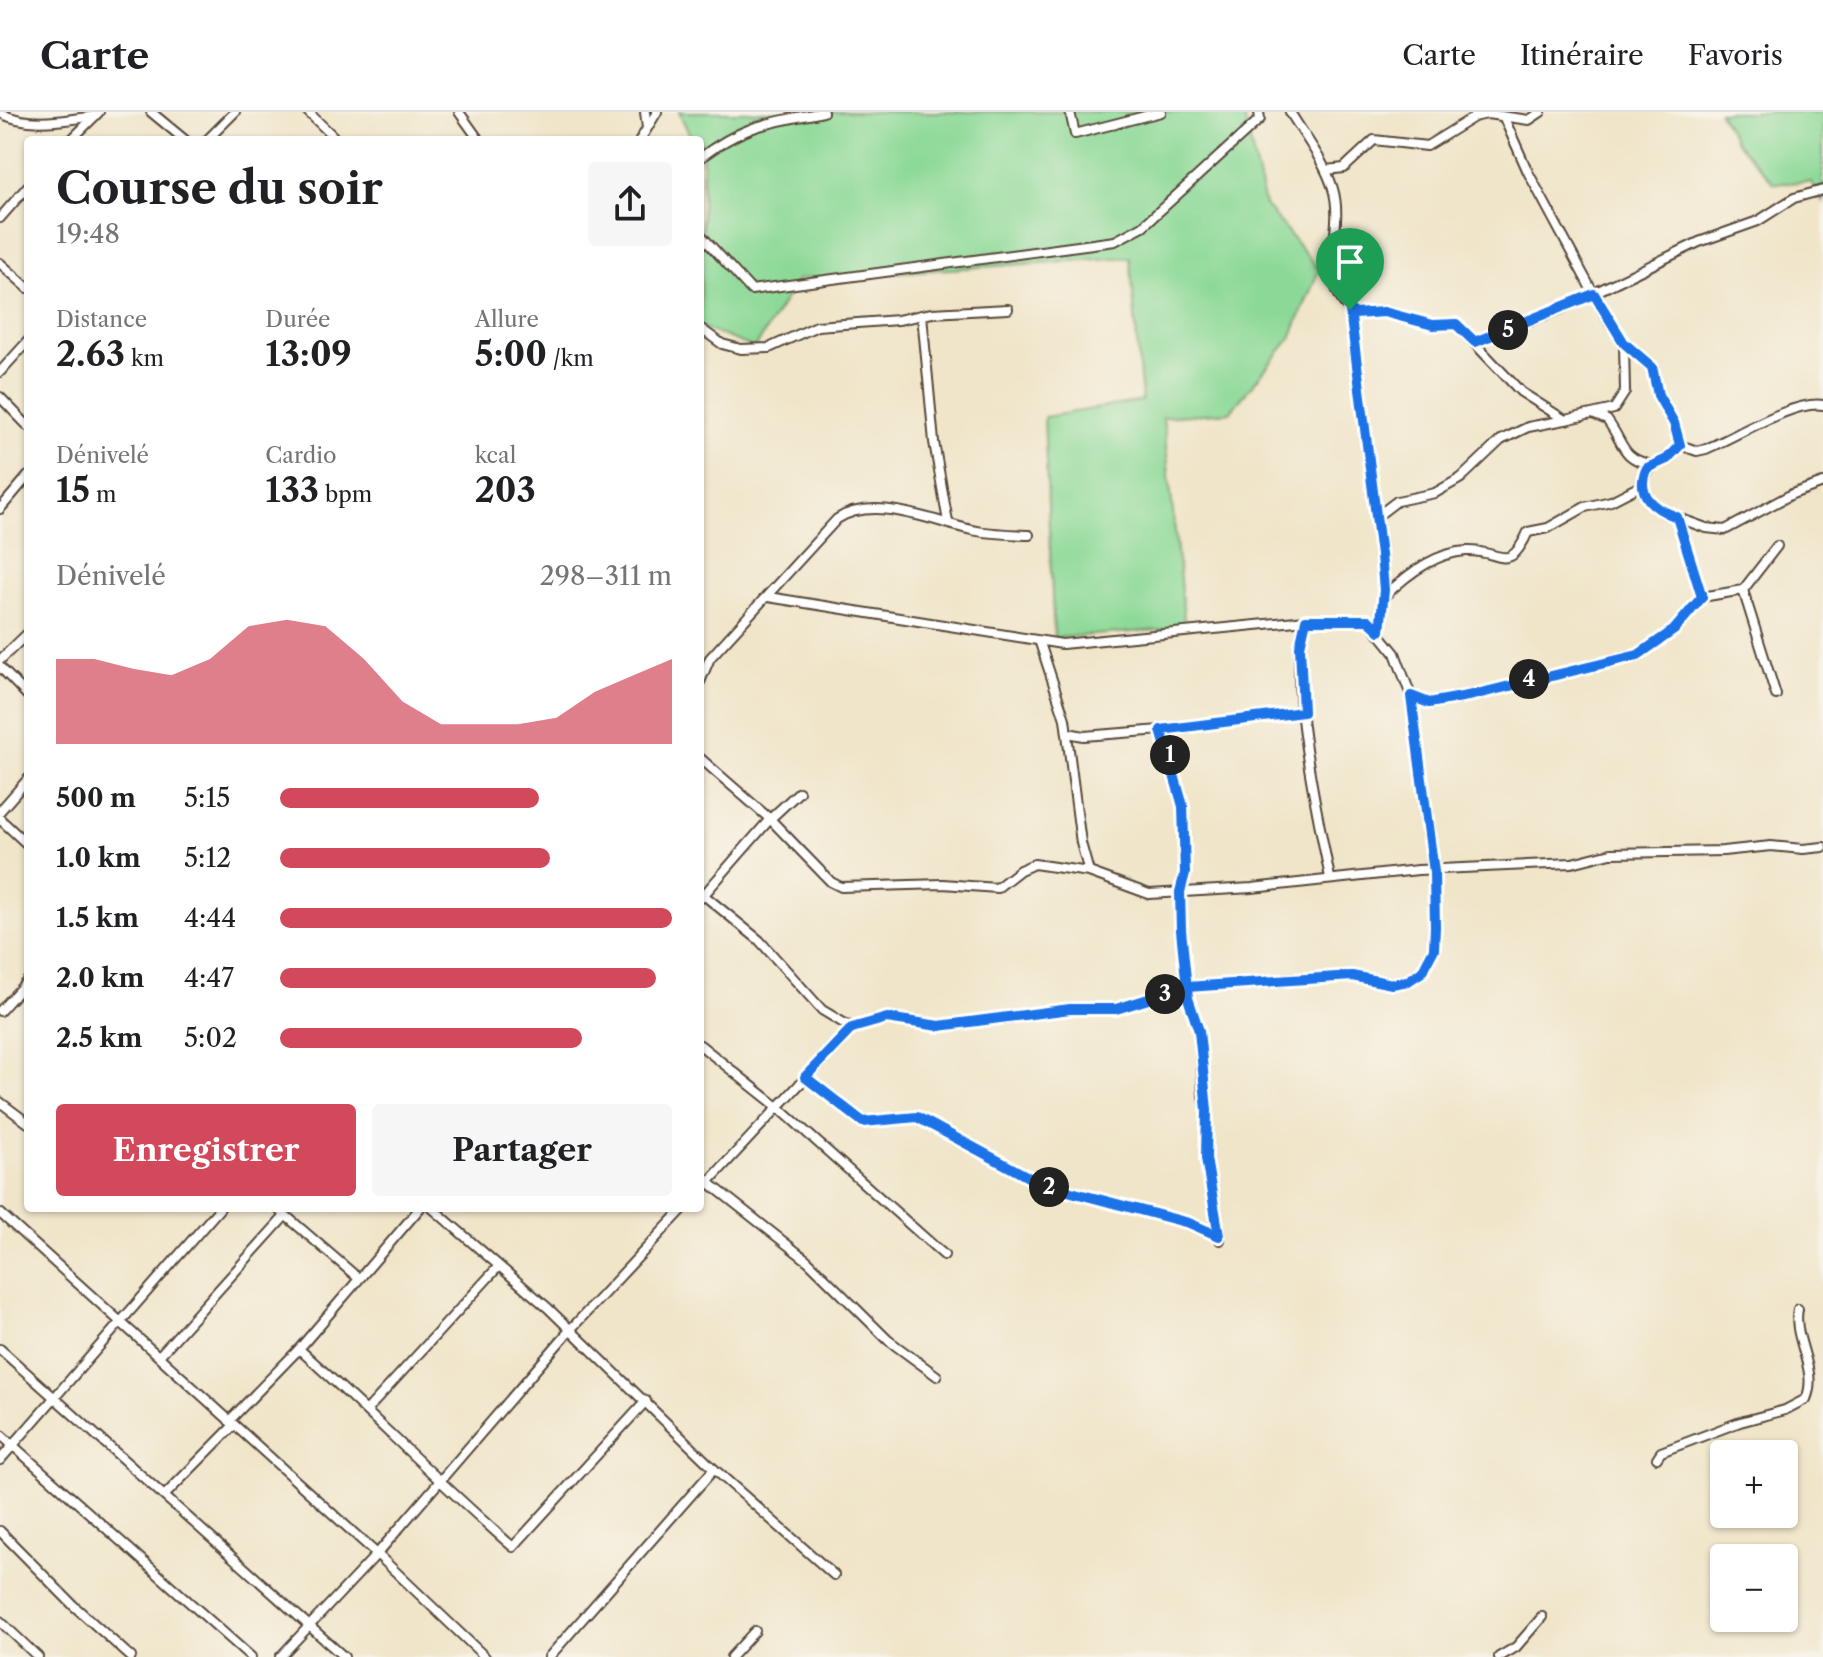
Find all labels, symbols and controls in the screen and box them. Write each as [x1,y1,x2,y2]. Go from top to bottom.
text: Carte [40,32,149,79]
text: Carte [1402,38,1476,72]
text: Itinéraire [1520,38,1644,72]
text: Favoris [1688,38,1783,72]
text: Course du soir [56,161,383,215]
button: share [588,162,672,246]
text: 19:48 [56,218,120,250]
pin [1316,228,1384,310]
icon: arrive [1328,240,1372,284]
text: Distance [56,306,147,333]
text: Durée [265,306,330,333]
text: Allure [475,306,539,333]
pin: 5 [1488,310,1528,350]
text: 5 [1502,316,1514,343]
text: 2.63 [56,333,125,375]
text: 13:09 [265,333,352,375]
text: 5:00 [475,333,547,375]
text: km [125,345,164,372]
text: /km [547,345,594,372]
text: Dénivelé [56,442,149,469]
text: Cardio [265,442,336,469]
text: kcal [475,442,516,469]
text: 15 [56,469,90,511]
text: 133 [265,469,319,511]
text: 203 [475,469,536,511]
text: m [90,481,116,508]
text: bpm [319,481,372,508]
text: Dénivelé [56,560,166,592]
text: 298–311 m [540,560,672,592]
pin: 4 [1509,659,1549,699]
text: 4 [1522,665,1536,692]
pin: 1 [1150,735,1190,775]
text: 1 [1165,741,1175,768]
text: 500 m [56,782,136,814]
text: 5:15 [184,782,230,814]
text: 1.0 km [56,842,141,874]
text: 5:12 [184,842,231,874]
text: 1.5 km [56,902,139,934]
text: 4:44 [184,902,236,934]
text: 2.0 km [56,962,144,994]
text: 4:47 [184,962,234,994]
pin: 3 [1145,974,1185,1014]
text: 3 [1159,980,1171,1007]
text: 2.5 km [56,1022,142,1054]
text: 5:02 [184,1022,237,1054]
button: Enregistrer [56,1104,356,1196]
button: Partager [372,1104,672,1196]
pin: 2 [1029,1167,1069,1207]
text: 2 [1043,1173,1056,1200]
map controls [1710,1440,1798,1632]
button: + [1710,1440,1798,1528]
button: − [1710,1544,1798,1632]

